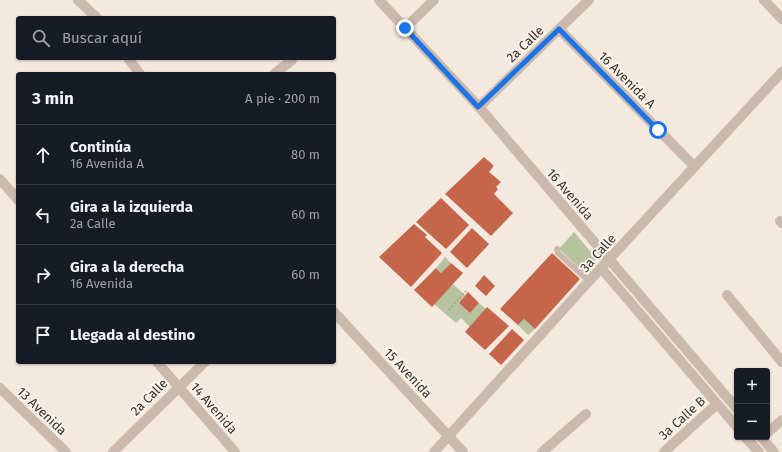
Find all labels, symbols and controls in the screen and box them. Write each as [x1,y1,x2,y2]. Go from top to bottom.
search box [16,16,336,60]
route end [396,19,414,37]
street label: 2a Calle [503,23,547,65]
icon: search [30,27,52,49]
text: Buscar aquí [62,29,142,47]
street label: 16 Avenida A [596,49,659,112]
text: 3 min [32,88,74,109]
text: A pie · 200 m [245,91,320,106]
route start [649,121,667,139]
text: Continúa [70,138,131,156]
icon: ahead [32,144,54,166]
text: 80 m [291,147,320,162]
text: 16 Avenida A [70,156,144,171]
street label: 16 Avenida [544,165,596,223]
text: Gira a la izquierda [70,198,193,216]
icon: left [32,204,54,226]
text: 60 m [291,207,320,222]
text: 2a Calle [70,216,116,231]
street label: 3a Calle [577,231,619,275]
text: Gira a la derecha [70,258,184,276]
icon: right [32,264,54,286]
text: 60 m [291,267,320,282]
text: 16 Avenida [70,276,133,291]
icon: arrive [32,324,54,346]
text: Llegada al destino [70,326,195,344]
street label: 15 Avenida [381,345,435,401]
map controls [734,368,770,440]
button: + [734,368,770,404]
street label: 2a Calle [128,376,170,418]
street label: 14 Avenida [188,379,240,437]
street label: 13 Avenida [14,384,70,438]
street label: 3a Calle B [656,393,708,443]
button: − [734,404,770,440]

